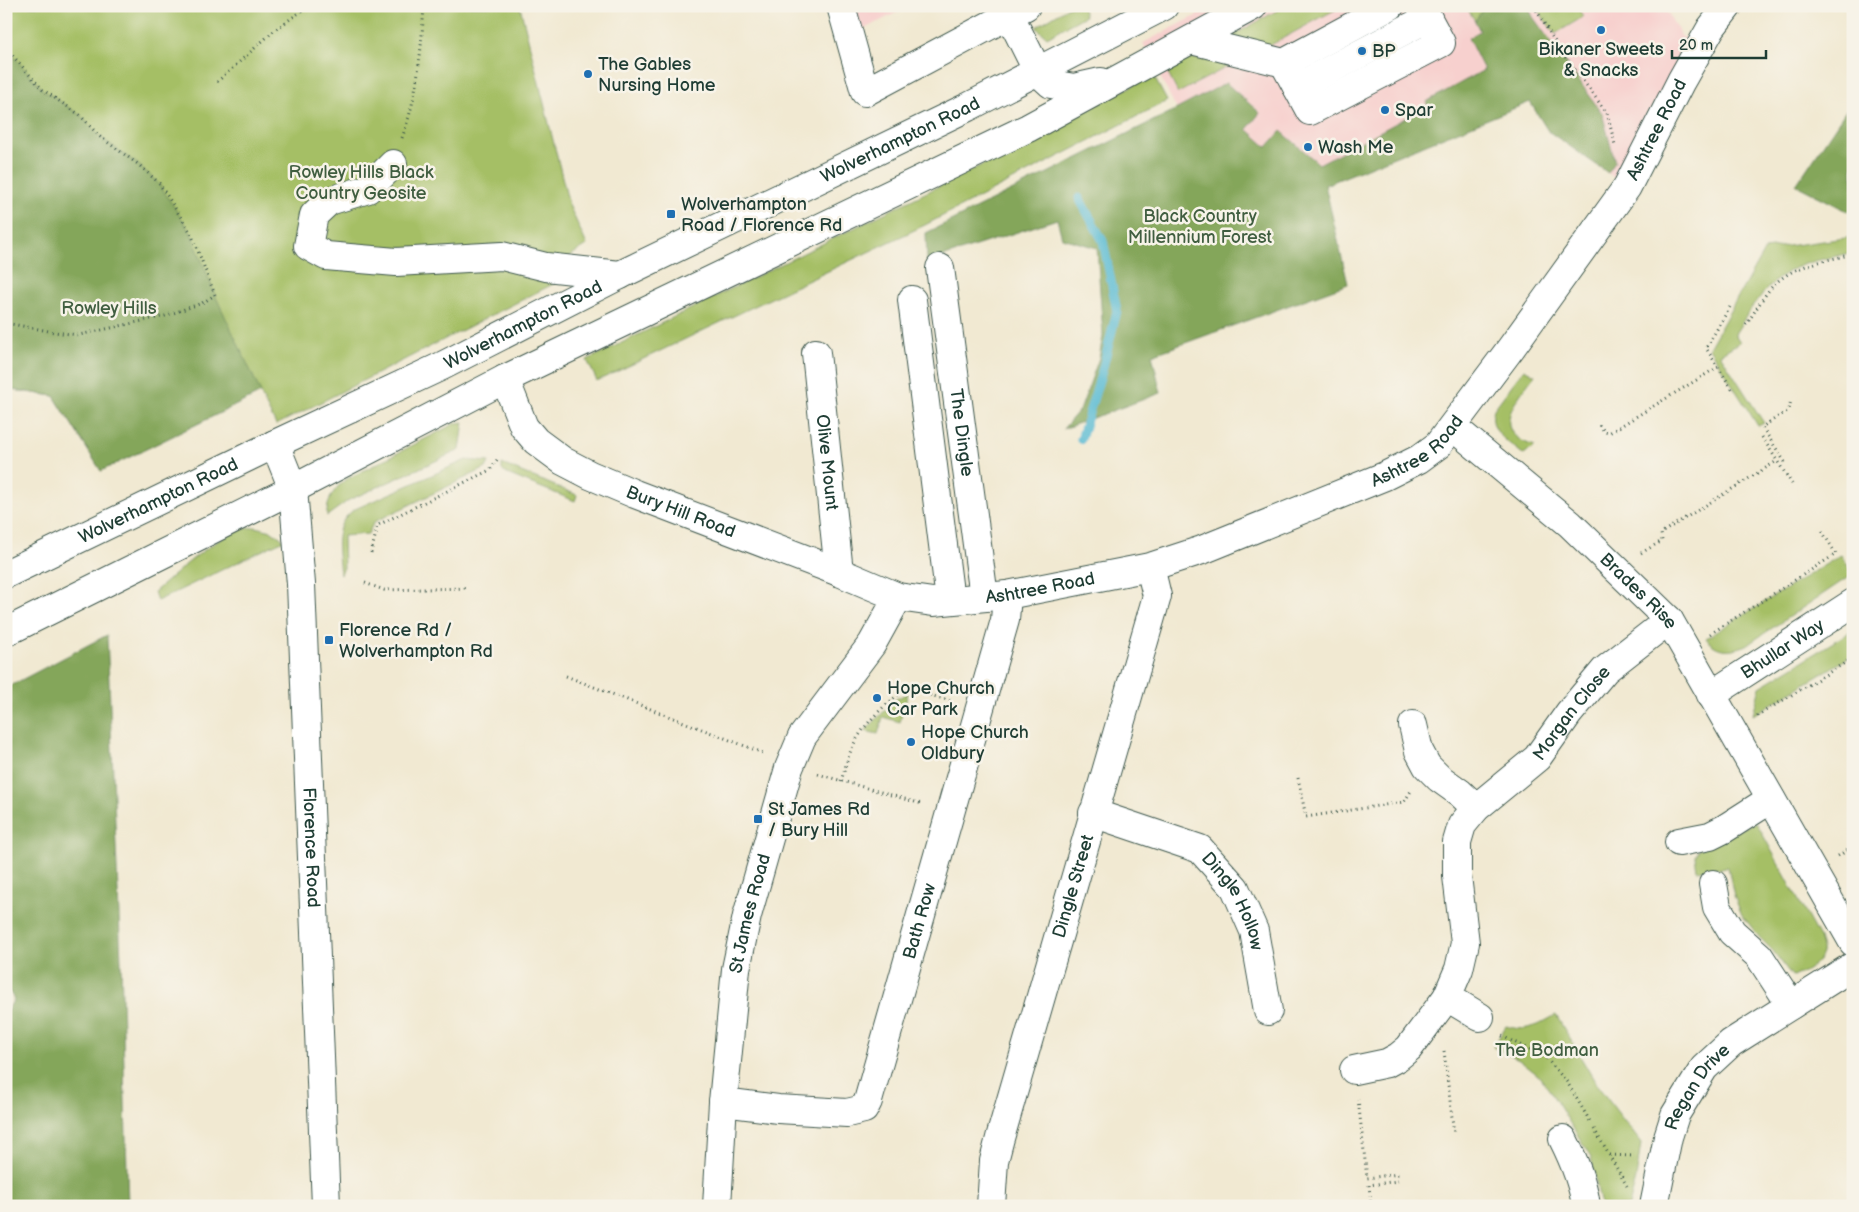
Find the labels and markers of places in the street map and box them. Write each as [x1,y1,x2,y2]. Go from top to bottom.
marker: Bikaner Sweets & Snacks [1595,24,1607,36]
place label: Bikaner Sweets & Snacks [1538,39,1664,81]
place label: BP [1372,41,1396,62]
marker: BP [1356,45,1368,57]
place label: The Gables Nursing Home [598,54,716,96]
marker: The Gables Nursing Home [582,68,594,80]
place label: Spar [1395,100,1434,121]
marker: Spar [1379,104,1391,116]
place label: Wash Me [1318,137,1394,158]
marker: Wash Me [1302,141,1314,153]
place label: Wolverhampton Road / Florence Rd [681,194,842,236]
marker: Wolverhampton Road / Florence Rd [665,208,677,220]
place label: Florence Rd / Wolverhampton Rd [339,620,493,662]
marker: Florence Rd / Wolverhampton Rd [323,634,335,646]
place label: Hope Church Car Park [887,678,995,720]
marker: Hope Church Car Park [871,692,883,704]
place label: Hope Church Oldbury [921,722,1029,764]
marker: Hope Church Oldbury [905,736,917,748]
place label: St James Rd / Bury Hill [768,799,870,841]
marker: St James Rd / Bury Hill [752,813,764,825]

